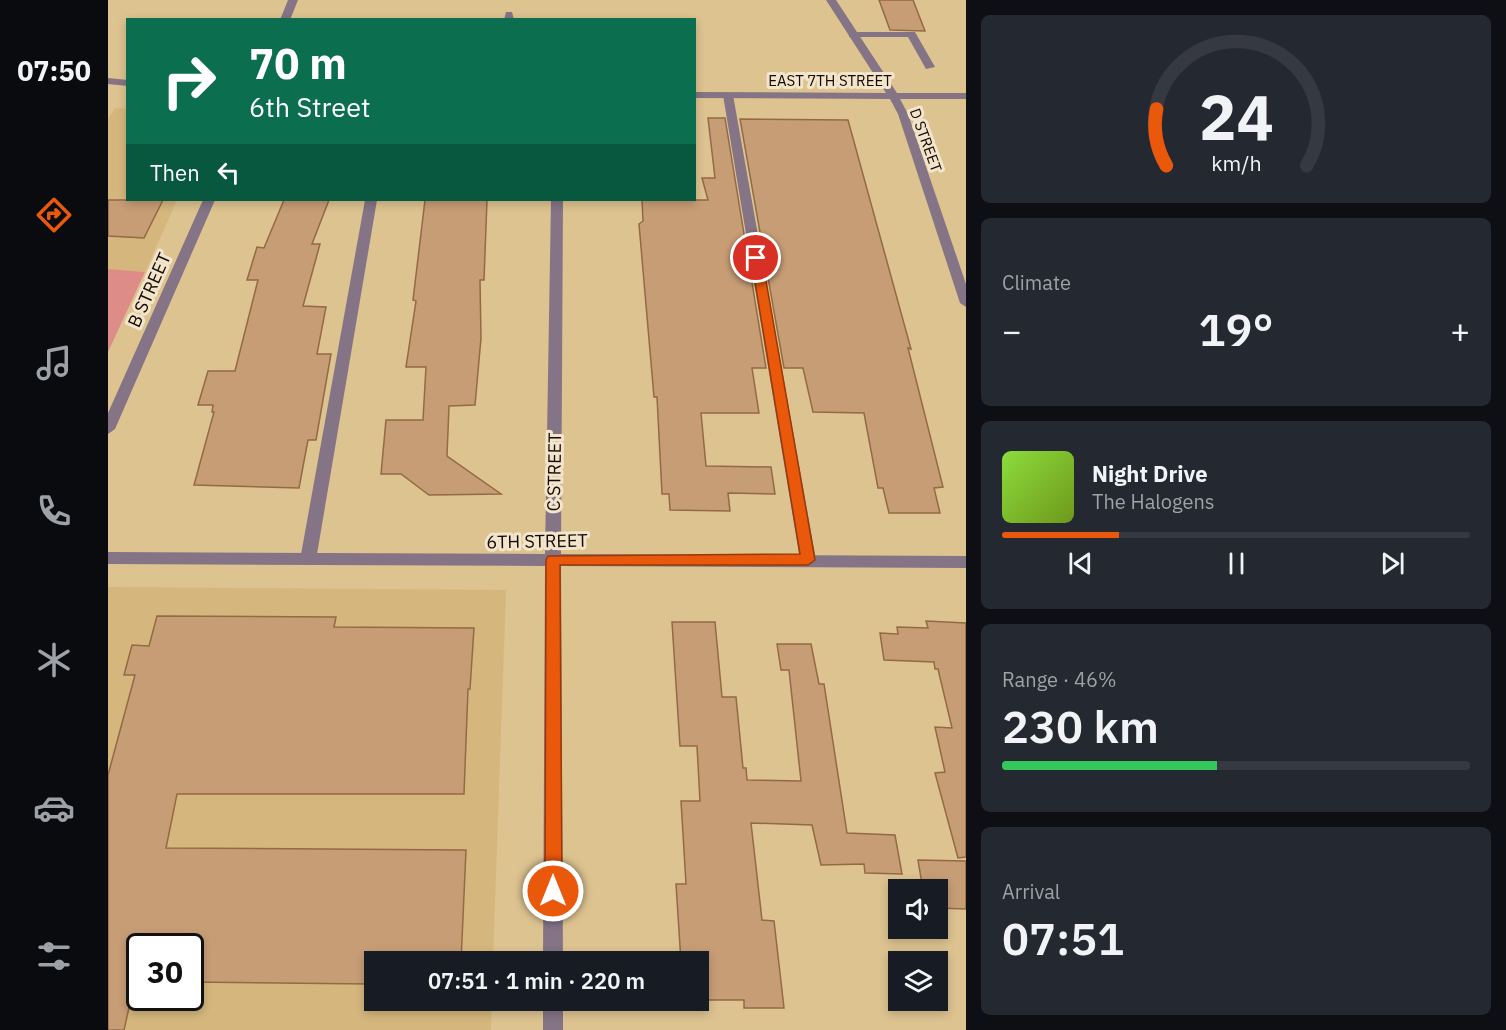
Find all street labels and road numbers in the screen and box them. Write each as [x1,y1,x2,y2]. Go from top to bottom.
street label: EAST 7TH STREET [768,71,892,90]
street label: D STREET [906,106,946,175]
street label: B STREET [122,249,176,331]
street label: C STREET [542,432,566,512]
street label: 6TH STREET [486,529,588,553]

